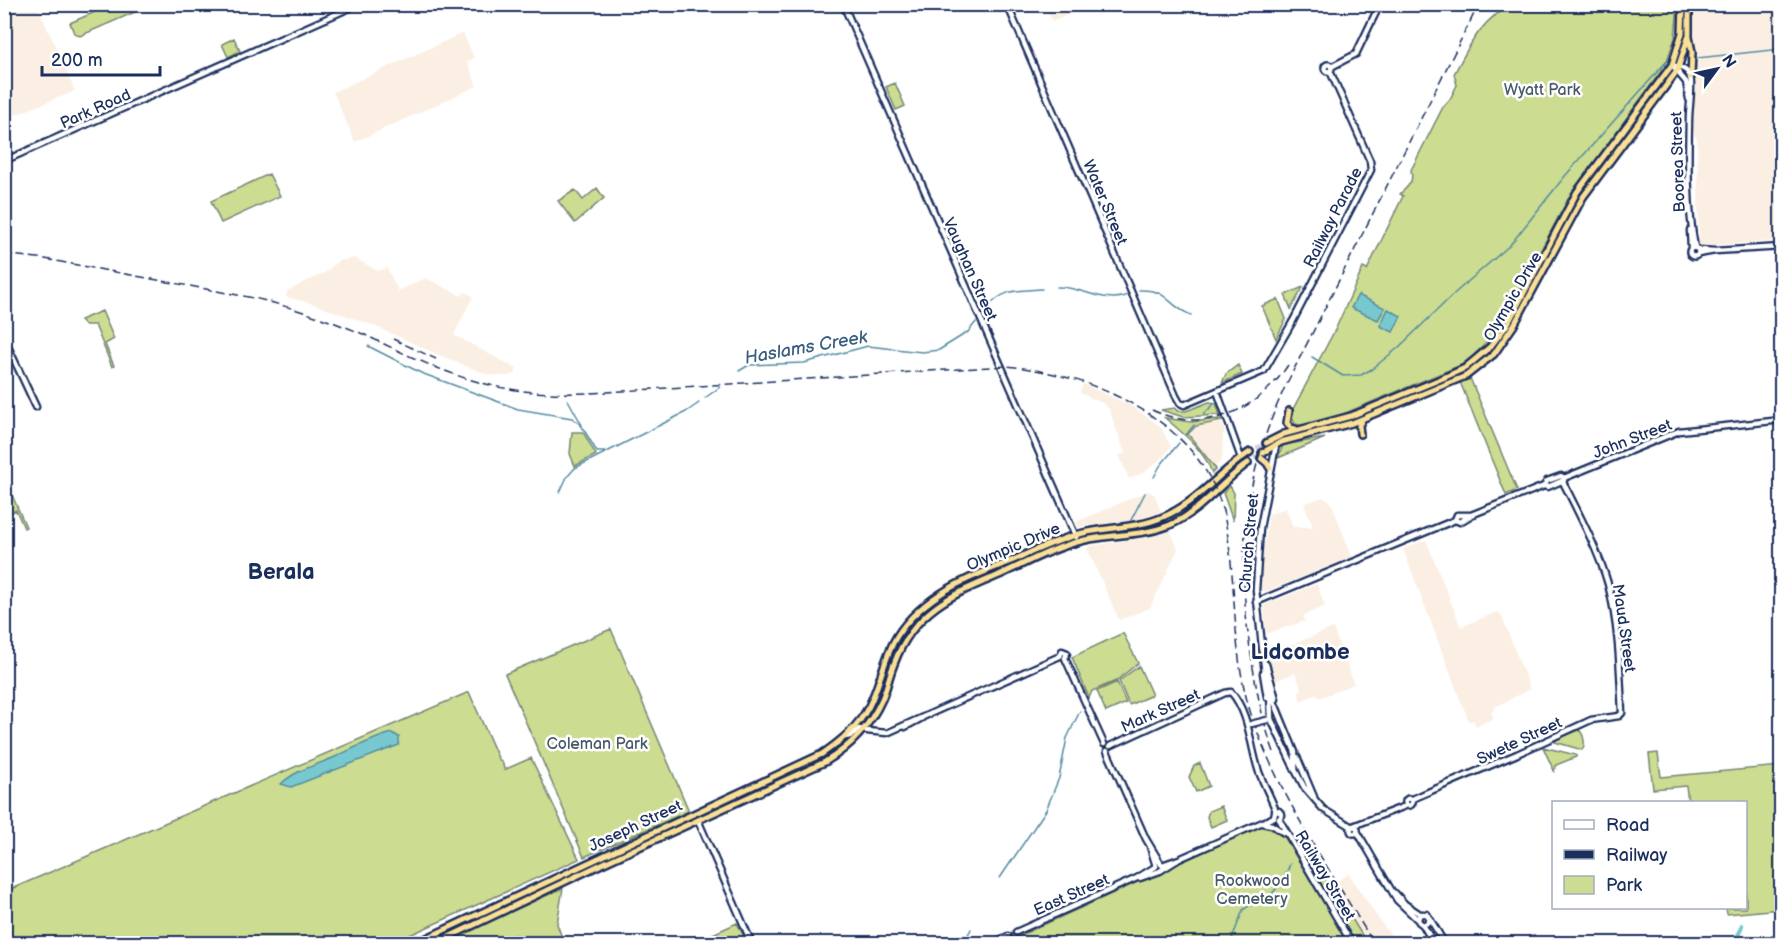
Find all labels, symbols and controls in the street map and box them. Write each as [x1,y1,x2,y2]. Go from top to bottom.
scale bar [42,39,160,77]
north arrow [1687,39,1747,99]
text: 200 m [51,50,103,71]
text: N [1717,51,1740,72]
park label: Wyatt Park [1504,81,1580,100]
street label: Park Road [57,85,134,133]
street label: Boorea Street [1667,111,1690,213]
street label: Water Street [1078,157,1131,248]
street label: Railway Parade [1300,164,1367,271]
street label: Vaughan Street [938,215,1001,324]
street label: Olympic Drive [1480,248,1547,345]
water label: Haslams Creek [743,326,870,369]
street label: John Street [1590,416,1675,463]
street label: Church Street [1236,493,1263,594]
street label: Olympic Drive [964,519,1064,576]
district label: Berala [247,559,315,586]
street label: Maud Street [1608,583,1639,674]
district label: Lidcombe [1250,639,1350,666]
street label: Mark Street [1118,685,1203,737]
street label: Swete Street [1474,713,1565,769]
park label: Coleman Park [546,735,648,754]
street label: Joseph Street [586,796,685,856]
legend [1552,801,1747,909]
text: Road [1606,815,1650,836]
street label: Railway Street [1290,827,1359,924]
text: Railway [1606,845,1668,866]
street label: East Street [1031,870,1112,920]
park label: Rookwood Cemetery [1214,872,1290,909]
text: Park [1606,875,1642,896]

